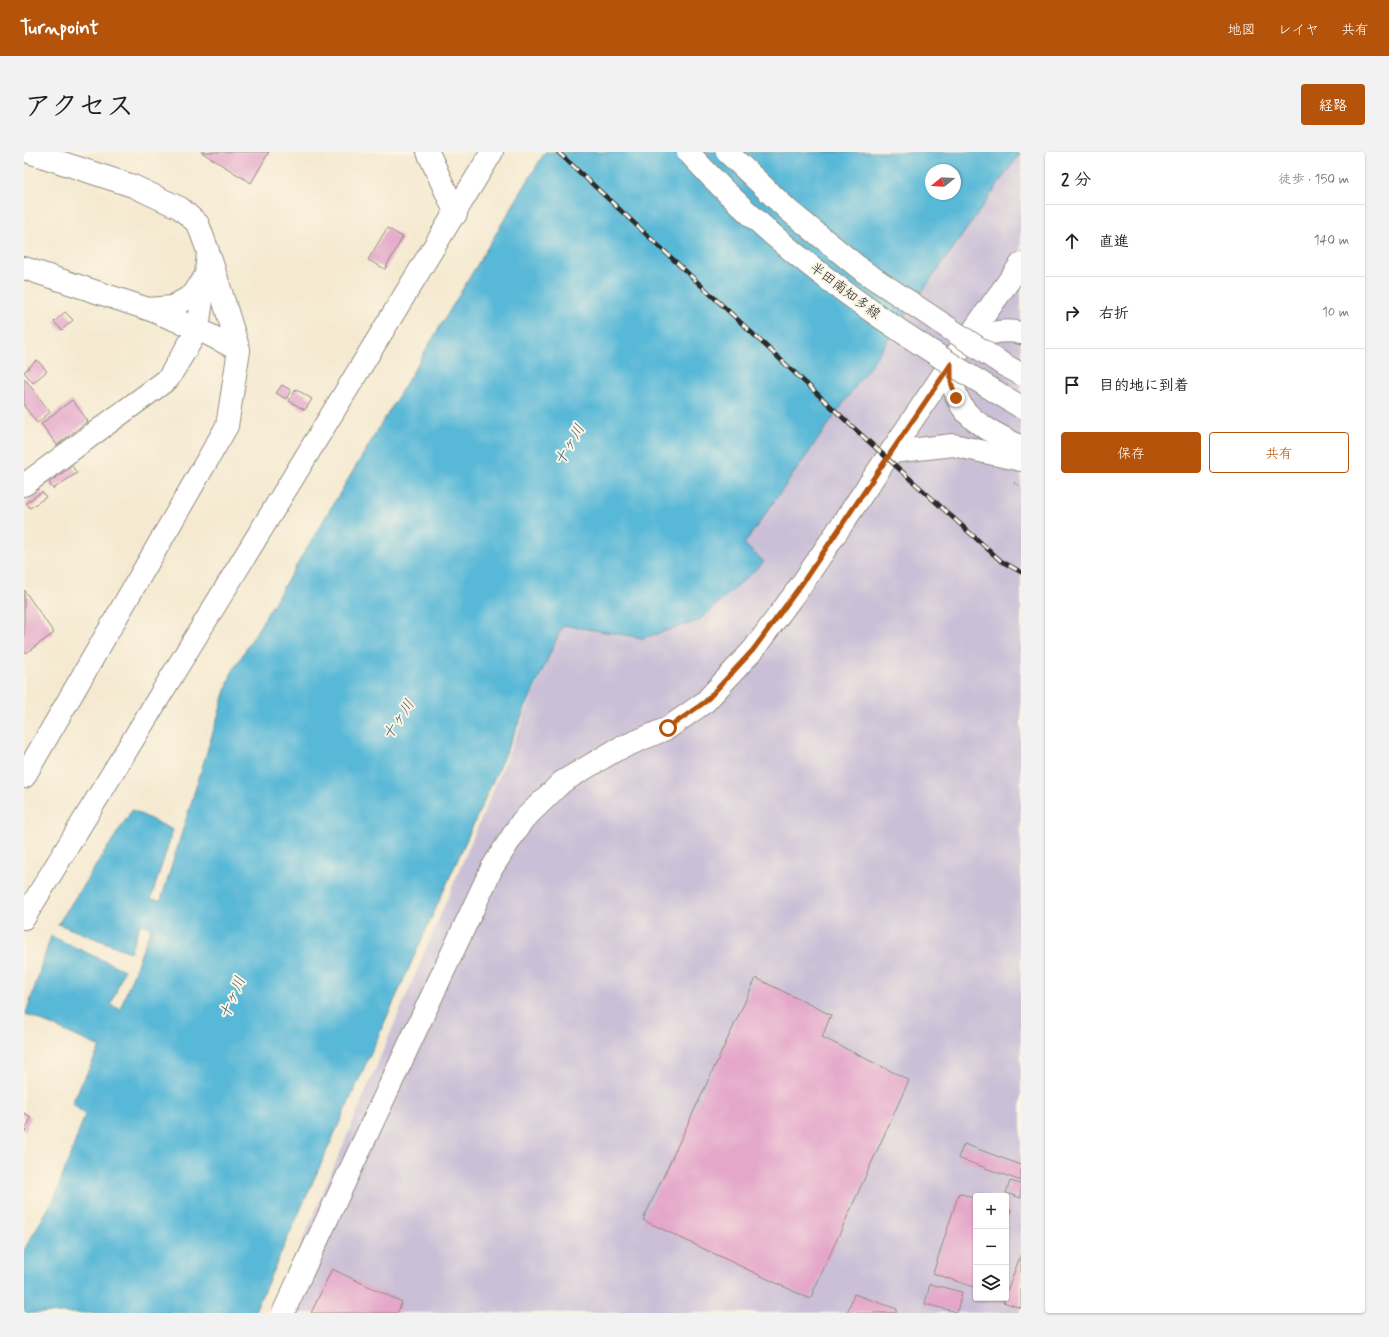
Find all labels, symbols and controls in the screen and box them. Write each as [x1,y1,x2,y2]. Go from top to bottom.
text: Turnpoint [20,16,99,41]
text: 地図 [1228,21,1256,39]
text: レイヤ [1278,21,1319,39]
text: 共有 [1341,21,1369,39]
button: 経路 [1301,84,1365,125]
text: アクセス [24,89,134,126]
north arrow [925,164,961,200]
text: 2 分 [1061,169,1091,191]
text: 徒歩 · 150 m [1279,171,1349,188]
icon: ahead [1061,230,1083,252]
text: 直進 [1099,232,1129,252]
text: 140 m [1314,232,1349,249]
street label: 半田南知多線 [806,259,884,323]
icon: right [1061,302,1083,324]
text: 右折 [1099,304,1129,324]
text: 10 m [1322,304,1349,321]
icon: arrive [1061,374,1083,396]
text: 目的地に到着 [1099,376,1189,396]
route end [947,389,965,407]
water label: 十ヶ川 [550,421,590,469]
button: 保存 [1061,432,1201,473]
button: 共有 [1209,432,1349,473]
water label: 十ヶ川 [378,696,420,744]
route start [659,719,677,737]
water label: 十ヶ川 [215,973,251,1023]
map controls [973,1193,1009,1301]
button: + [973,1193,1009,1229]
button: − [973,1229,1009,1265]
button: layers [973,1265,1009,1301]

